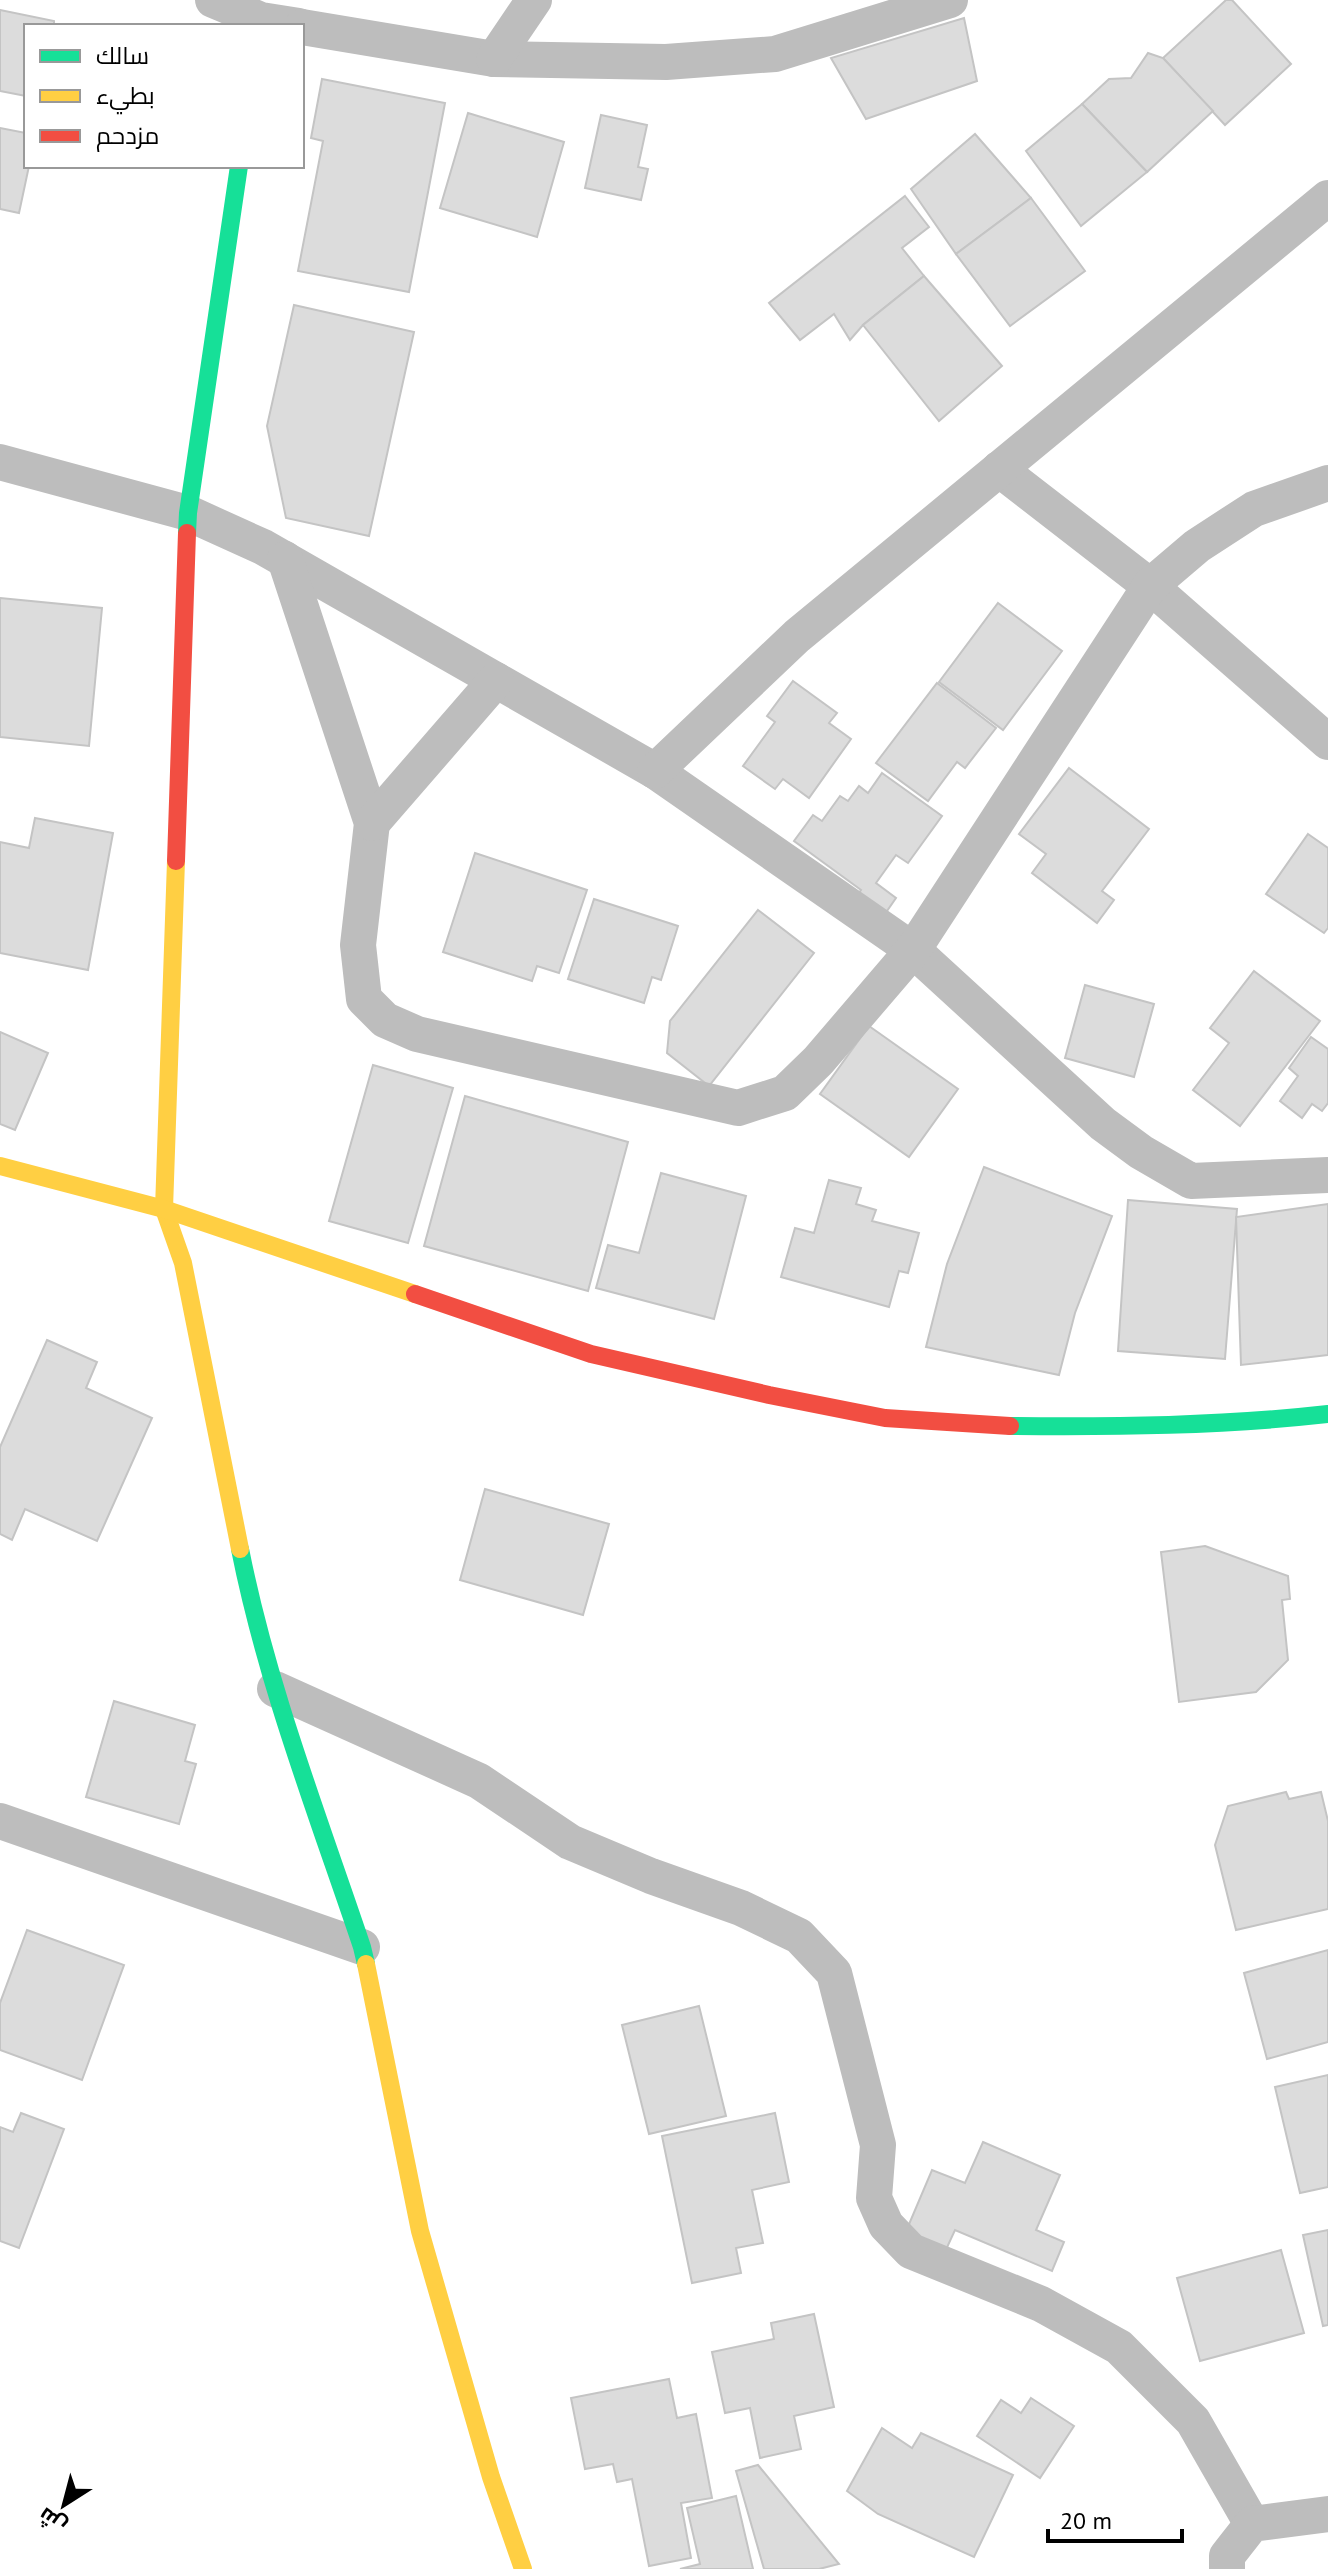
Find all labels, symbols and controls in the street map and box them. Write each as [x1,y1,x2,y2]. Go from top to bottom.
legend [24,24,304,168]
text: سالك [96,40,149,71]
text: بطيء [96,80,155,115]
text: مزدحم [96,120,159,152]
north arrow [24,2465,104,2545]
scale bar [1048,2493,1182,2543]
text: ش [33,2502,72,2541]
text: 20 m [1060,2505,1112,2536]

